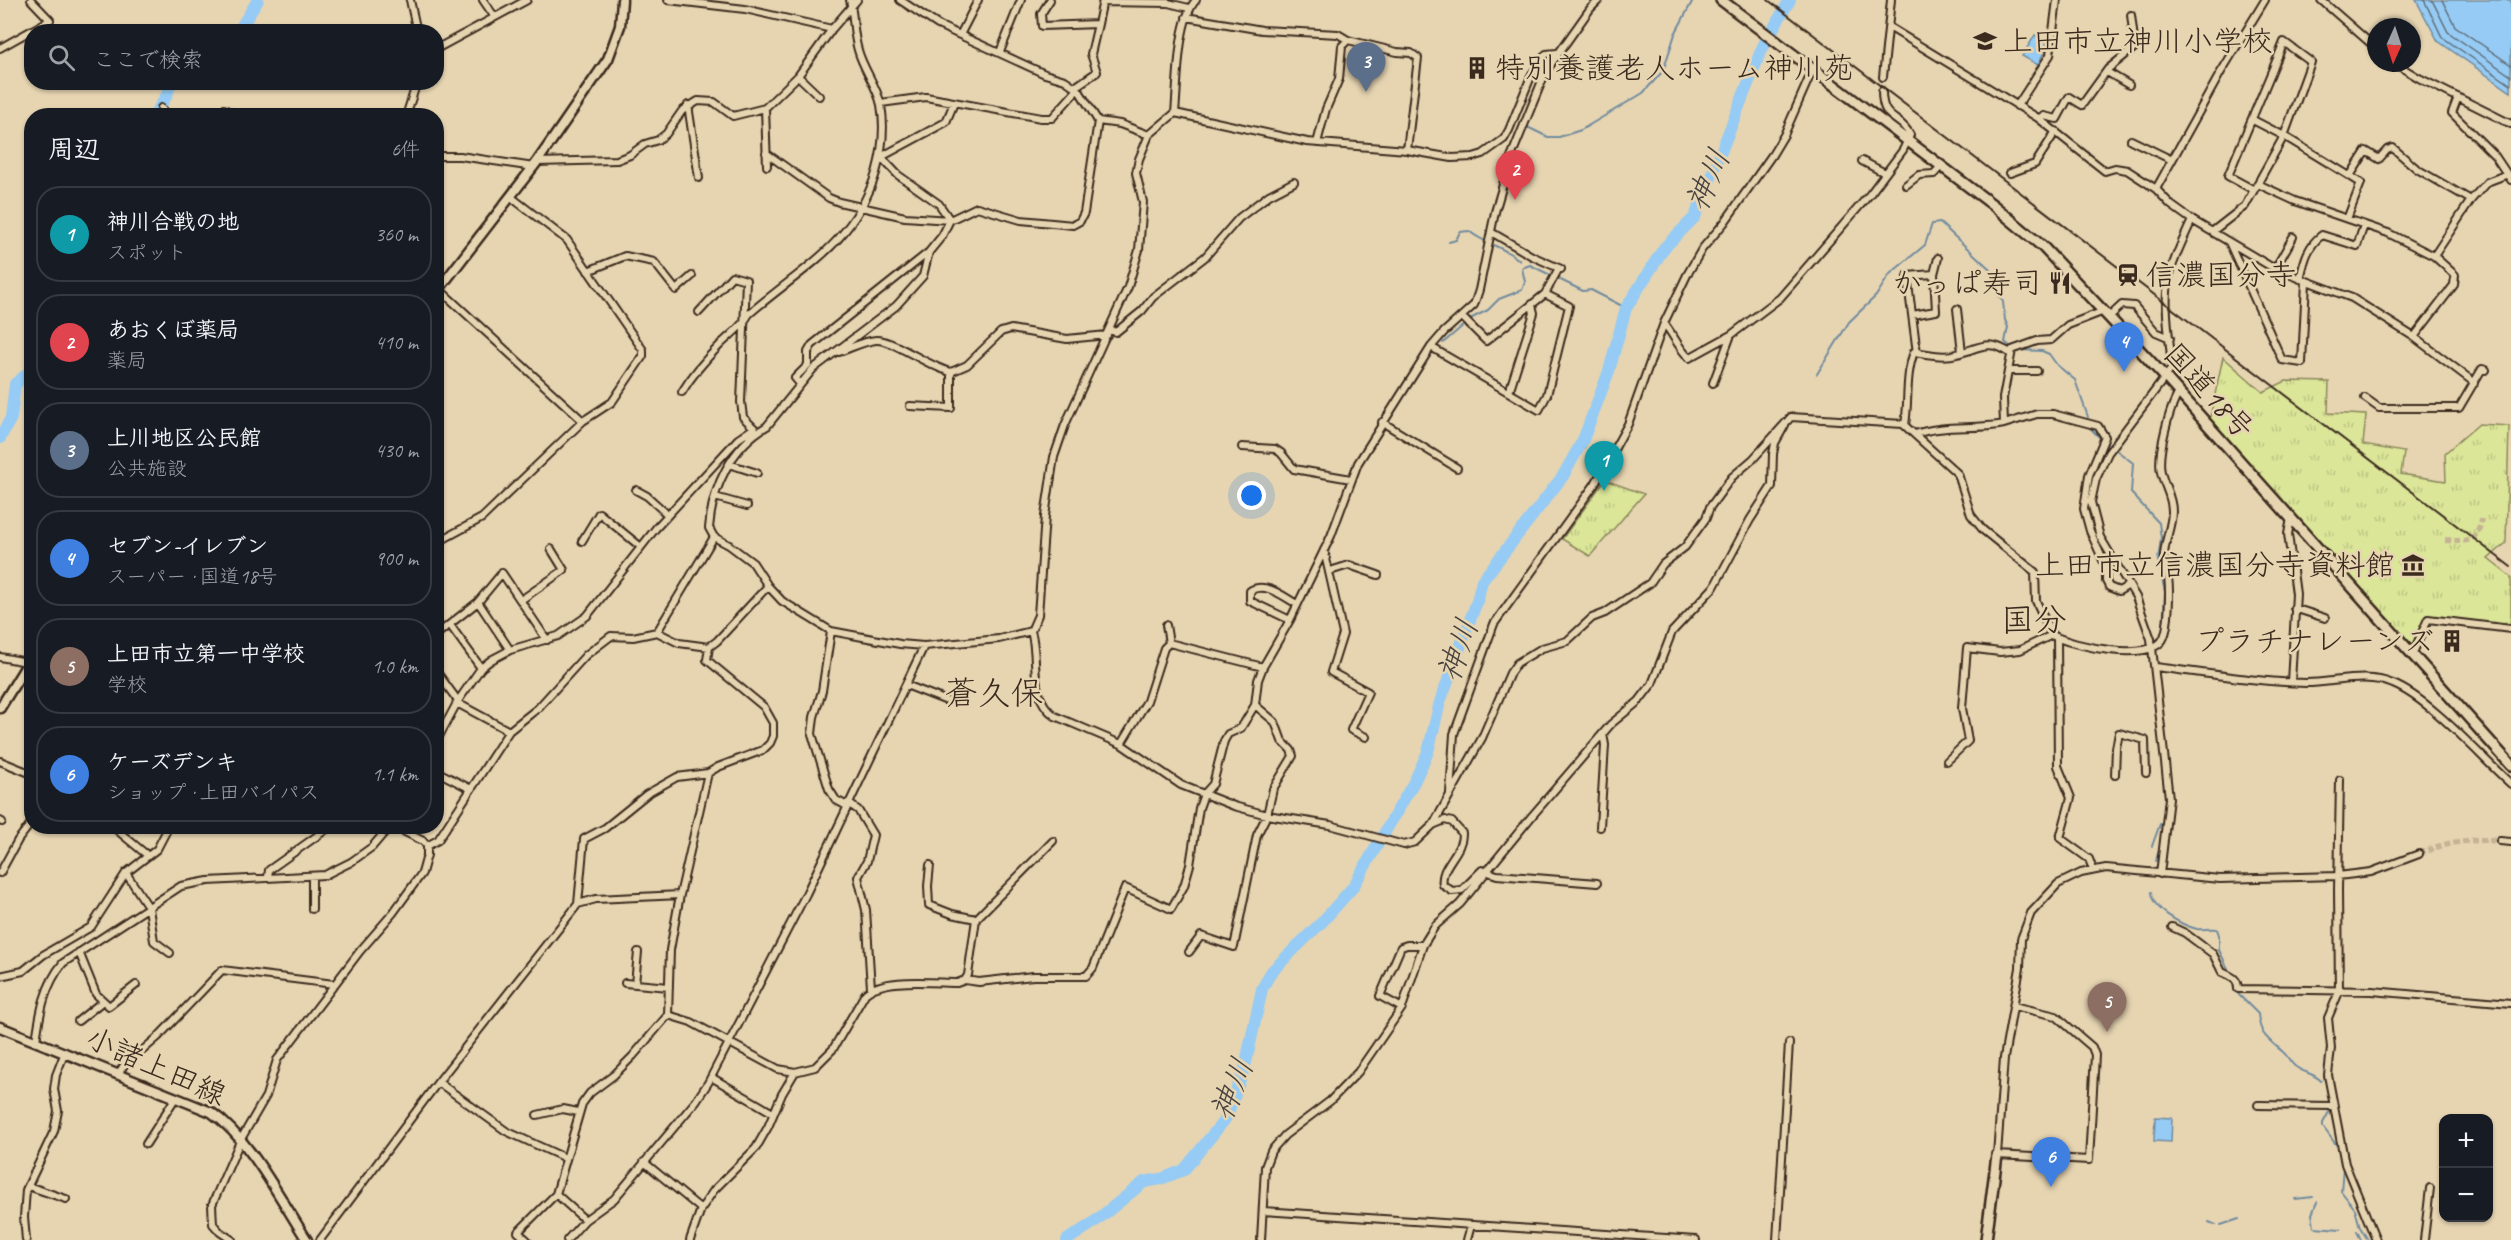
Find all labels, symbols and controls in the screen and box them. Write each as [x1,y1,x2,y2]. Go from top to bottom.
north arrow [2367,18,2421,72]
place label: 上田市立神川小学校 [2003,22,2273,60]
search box [24,24,444,90]
school or university icon: 上田市立神川小学校 [1972,28,1998,54]
icon: search [45,41,78,74]
pin: 3 [1346,42,1386,92]
text: ここで検索 [93,46,203,74]
place label: 特別養護老人ホーム神川苑 [1495,49,1854,87]
building icon: 特別養護老人ホーム神川苑 [1464,55,1490,81]
text: 周辺 [48,133,100,166]
text: 6件 [391,137,420,162]
water label: 神川 [1676,142,1740,218]
pin: 2 [1496,150,1534,200]
text: 神川合戦の地 [107,208,239,236]
text: 1 [65,222,74,247]
text: 360 m [375,222,418,247]
text: スポット [107,240,187,265]
place label: 信濃国分寺 [2146,256,2296,294]
station icon: 信濃国分寺 [2115,262,2141,288]
place label: かっぱ寿司 [1892,264,2042,302]
restaurant icon: かっぱ寿司 [2047,270,2073,296]
text: あおくぼ薬局 [107,316,239,344]
pin: 4 [2104,322,2144,372]
text: 2 [65,330,74,355]
text: 410 m [375,330,418,355]
street label: 国道18号 [2156,335,2262,447]
text: 薬局 [107,348,147,373]
text: 上川地区公民館 [107,424,261,452]
text: 3 [65,438,74,463]
text: 430 m [375,438,418,463]
pin: 1 [1584,442,1624,491]
text: 公共施設 [107,456,187,481]
your location [1237,481,1266,510]
text: セブン-イレブン [107,532,268,560]
text: 4 [65,546,74,571]
text: 900 m [375,546,418,571]
place label: 上田市立信濃国分寺資料館 [2035,546,2395,584]
museum icon: 上田市立信濃国分寺資料館 [2400,552,2426,578]
text: スーパー · 国道18号 [107,564,278,589]
district label: 国分 [2001,599,2067,641]
water label: 神川 [1428,613,1488,687]
place label: プラチナレーンズ [2195,622,2434,660]
building icon: プラチナレーンズ [2439,628,2465,654]
text: 上田市立第一中学校 [107,640,305,668]
text: 5 [65,654,74,679]
text: 1.0 km [372,654,418,679]
text: 学校 [107,672,147,697]
district label: 蒼久保 [945,672,1044,714]
text: ケーズデンキ [107,748,237,776]
text: 6 [65,762,74,787]
text: 1.1 km [372,762,418,787]
text: ショップ · 上田バイパス [107,780,319,805]
pin: 5 [2088,982,2126,1032]
street label: 小諸上田線 [80,1018,232,1114]
water label: 神川 [1201,1052,1263,1126]
map controls [2439,1114,2493,1222]
button: + [2439,1114,2493,1168]
pin: 6 [2032,1138,2070,1187]
button: − [2439,1168,2493,1222]

